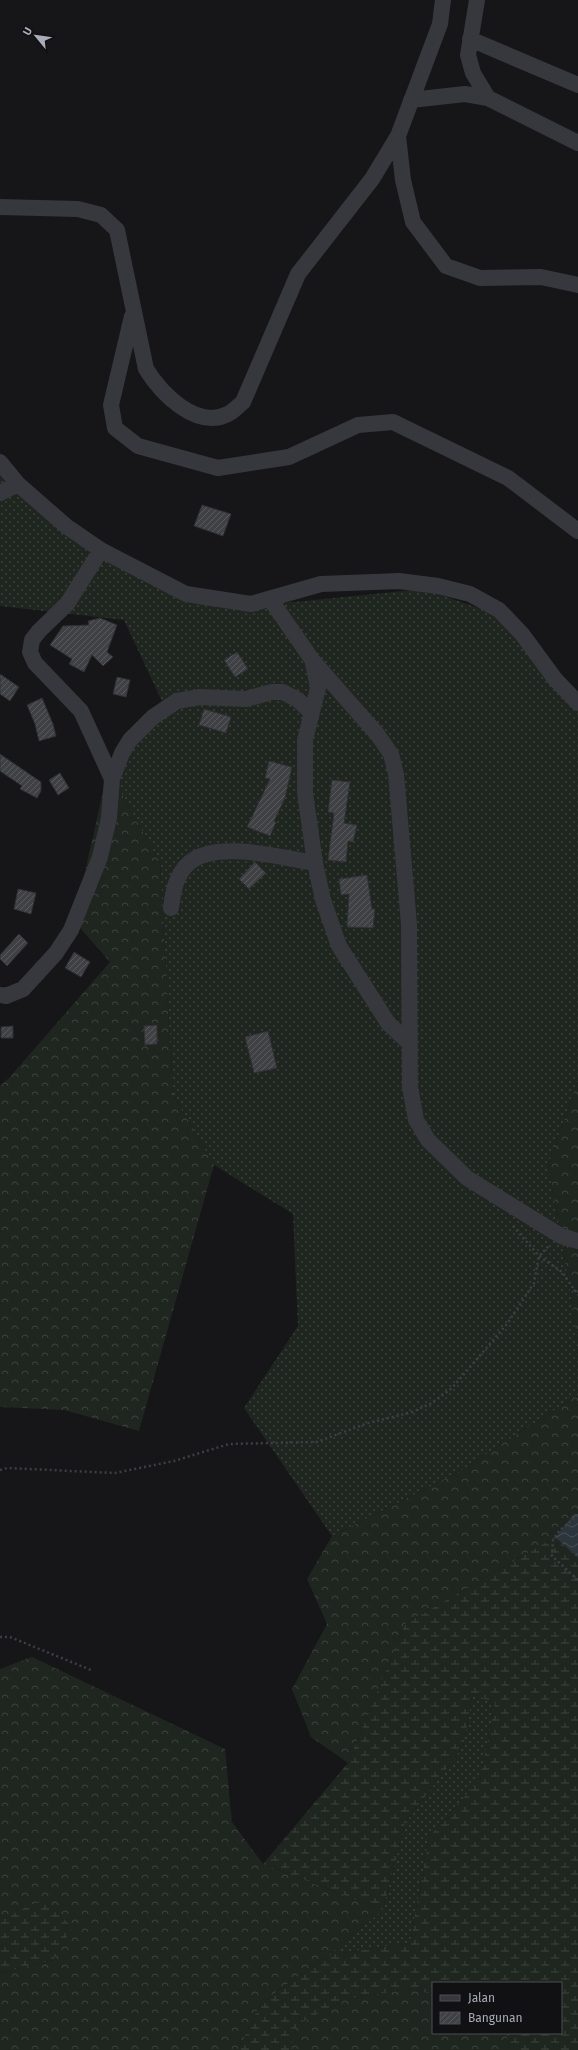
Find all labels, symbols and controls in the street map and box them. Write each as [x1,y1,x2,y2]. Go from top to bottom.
north arrow [16,16,56,56]
text: U [20,25,35,38]
legend [432,1982,562,2034]
text: Jalan [468,1991,495,2005]
text: Bangunan [468,2011,523,2025]

